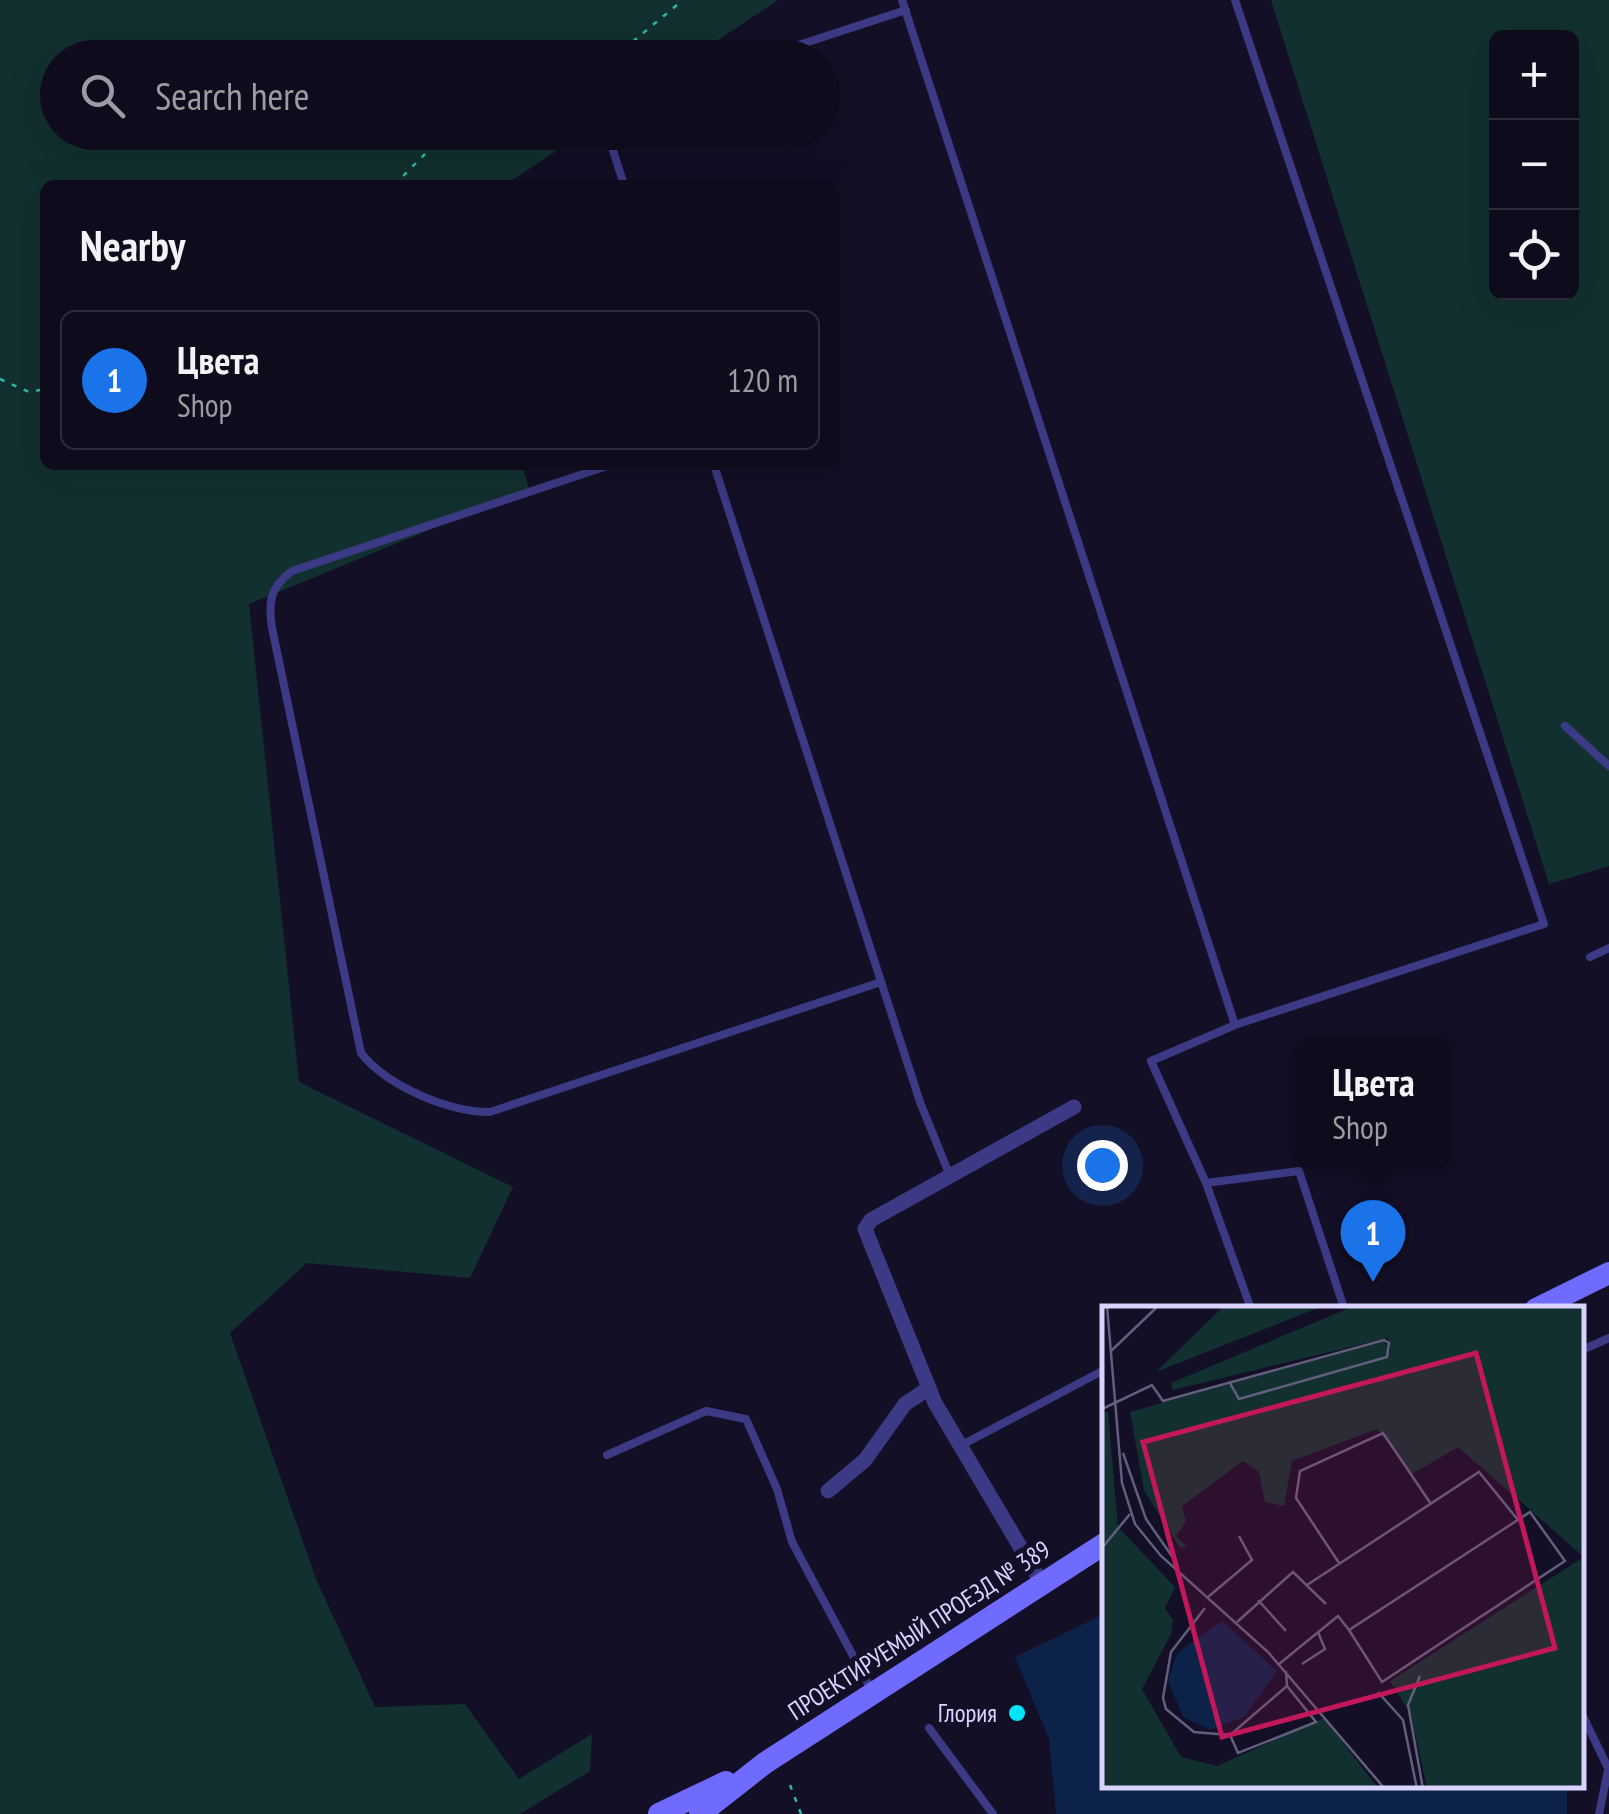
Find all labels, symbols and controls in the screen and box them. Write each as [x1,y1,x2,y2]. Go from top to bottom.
map controls [1489,30,1579,300]
button: + [1489,30,1579,120]
search box [40,40,840,150]
icon: search [75,68,130,123]
text: Search here [155,71,309,120]
button: − [1489,120,1579,210]
button: locate [1489,210,1579,300]
text: Nearby [80,218,185,273]
text: Цвета [177,335,259,384]
text: 1 [107,359,122,401]
text: 120 m [727,359,798,401]
text: Shop [177,384,233,426]
popup [1296,1037,1451,1167]
text: Цвета [1332,1057,1415,1106]
text: Shop [1332,1106,1388,1148]
your location [1077,1140,1128,1191]
pin: 1 [1340,1200,1406,1282]
inset map [1102,1306,1584,1789]
street label: ПРОЕКТИРУЕМЫЙ ПРОЕЗД № 389 [782,1533,1056,1727]
place label: Глория [938,1697,997,1729]
marker: Глория [1006,1702,1028,1724]

